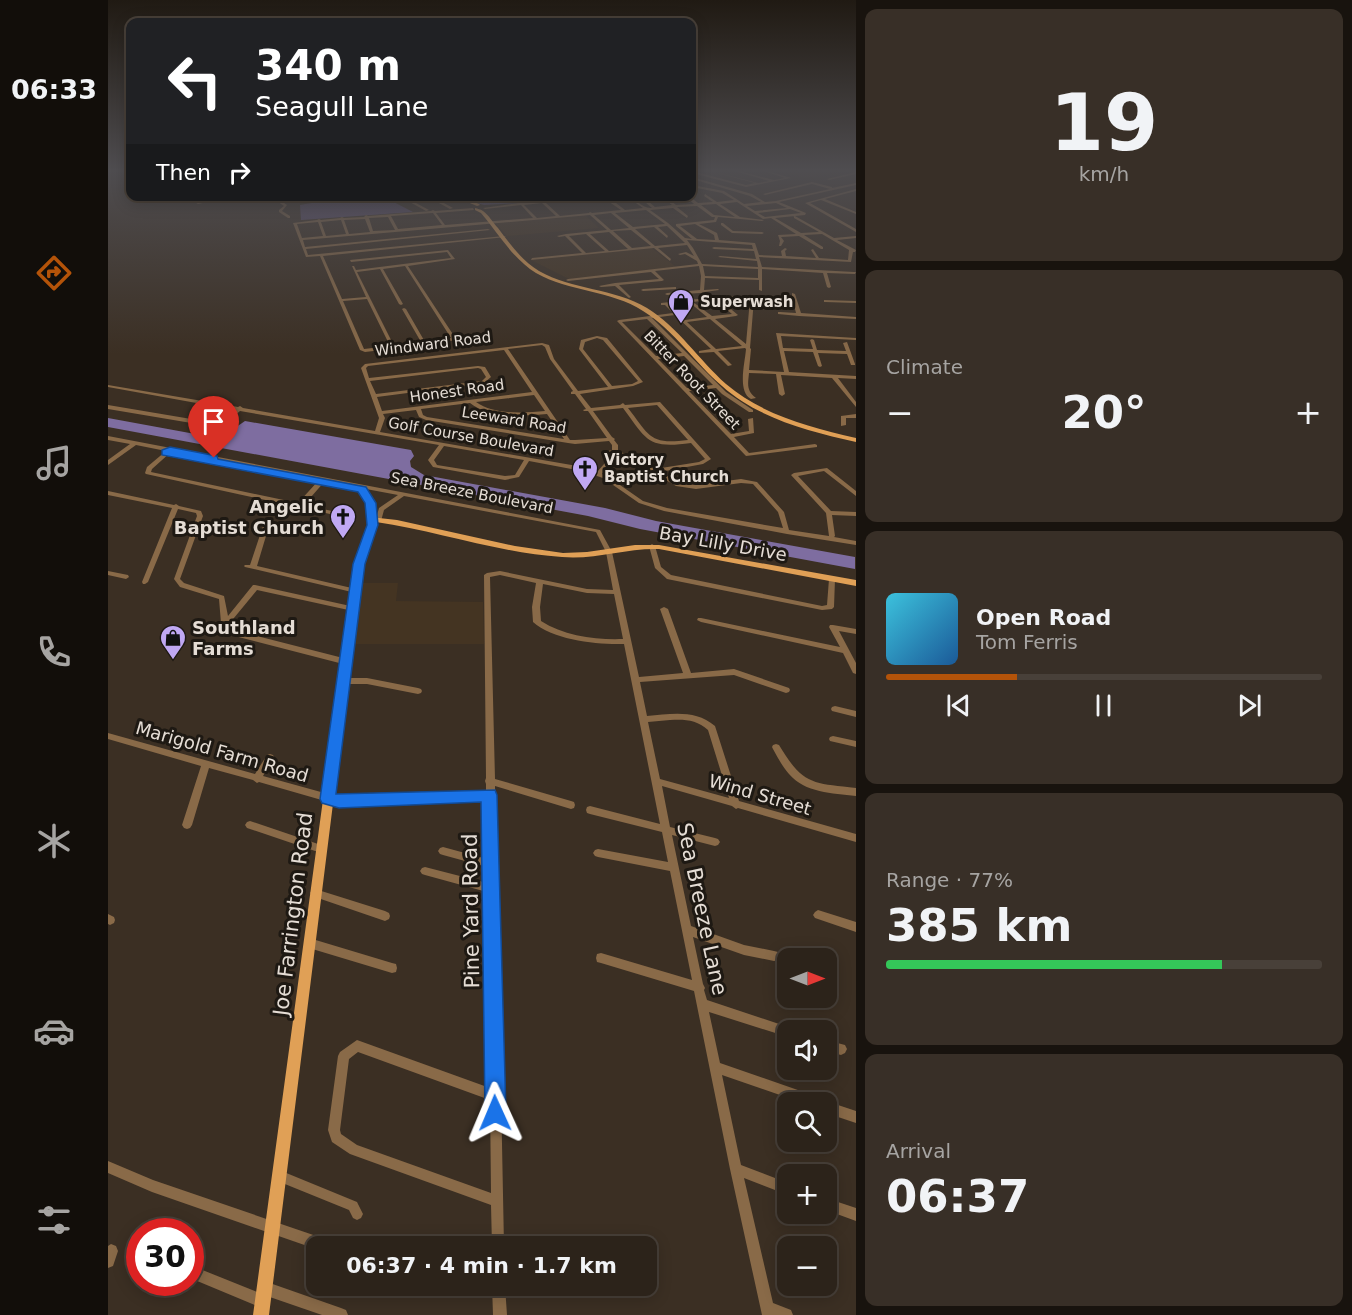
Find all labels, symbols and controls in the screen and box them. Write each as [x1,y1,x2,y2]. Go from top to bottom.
text: 340 m [255,41,401,90]
icon: left [156,42,234,120]
text: 06:33 [11,74,97,105]
text: 19 [1050,78,1158,168]
text: Seagull Lane [255,91,428,122]
icon: right [223,156,256,189]
text: Then [156,160,211,185]
text: km/h [1079,162,1129,186]
icon: directions [33,252,75,294]
shop icon: Superwash [666,287,696,325]
place label: Superwash [700,293,793,311]
street label: Bitter Root Street [640,327,744,433]
street label: Windward Road [374,328,492,360]
text: Climate [886,355,963,379]
street label: Honest Road [409,375,505,407]
text: 20° [1061,386,1147,439]
text: − [886,393,914,432]
text: + [1294,393,1322,432]
pin [188,396,239,458]
street label: Leeward Road [460,403,568,437]
icon: arrive [197,405,230,438]
street label: Golf Course Boulevard [387,414,555,460]
icon: music [33,442,75,484]
place label: Victory Baptist Church [604,451,729,486]
church icon: Victory Baptist Church [570,454,600,492]
street label: Sea Breeze Boulevard [389,468,555,518]
place label: Angelic Baptist Church [174,496,324,538]
church icon: Angelic Baptist Church [328,502,358,540]
street label: Bay Lilly Drive [658,522,789,565]
text: Open Road [976,605,1111,630]
place label: Southland Farms [192,617,296,659]
shop icon: Southland Farms [158,623,188,661]
text: Tom Ferris [976,630,1078,654]
icon: phone [33,631,75,673]
icon: previous [942,689,975,722]
icon: pause [1087,689,1120,722]
icon: next [1233,689,1266,722]
street label: Marigold Farm Road [133,717,311,786]
street label: Wind Street [706,770,814,819]
street label: Joe Farrington Road [268,811,317,1019]
icon: climate [33,820,75,862]
street label: Sea Breeze Lane [672,821,732,997]
street label: Pine Yard Road [458,833,484,989]
text: Range · 77% [886,868,1013,892]
text: 385 km [886,899,1072,952]
north arrow [777,948,837,1008]
map controls [777,948,837,1296]
icon: car [33,1010,75,1052]
button: sound [777,1020,837,1080]
position arrow [463,1081,527,1145]
button: search [777,1092,837,1152]
text: Arrival [886,1139,951,1163]
button: + [777,1164,837,1224]
text: 06:37 [886,1170,1029,1223]
icon: filters [33,1199,75,1241]
speed limit sign: 30 [126,1218,204,1296]
button: − [777,1236,837,1296]
text: 06:37 · 4 min · 1.7 km [346,1253,617,1278]

